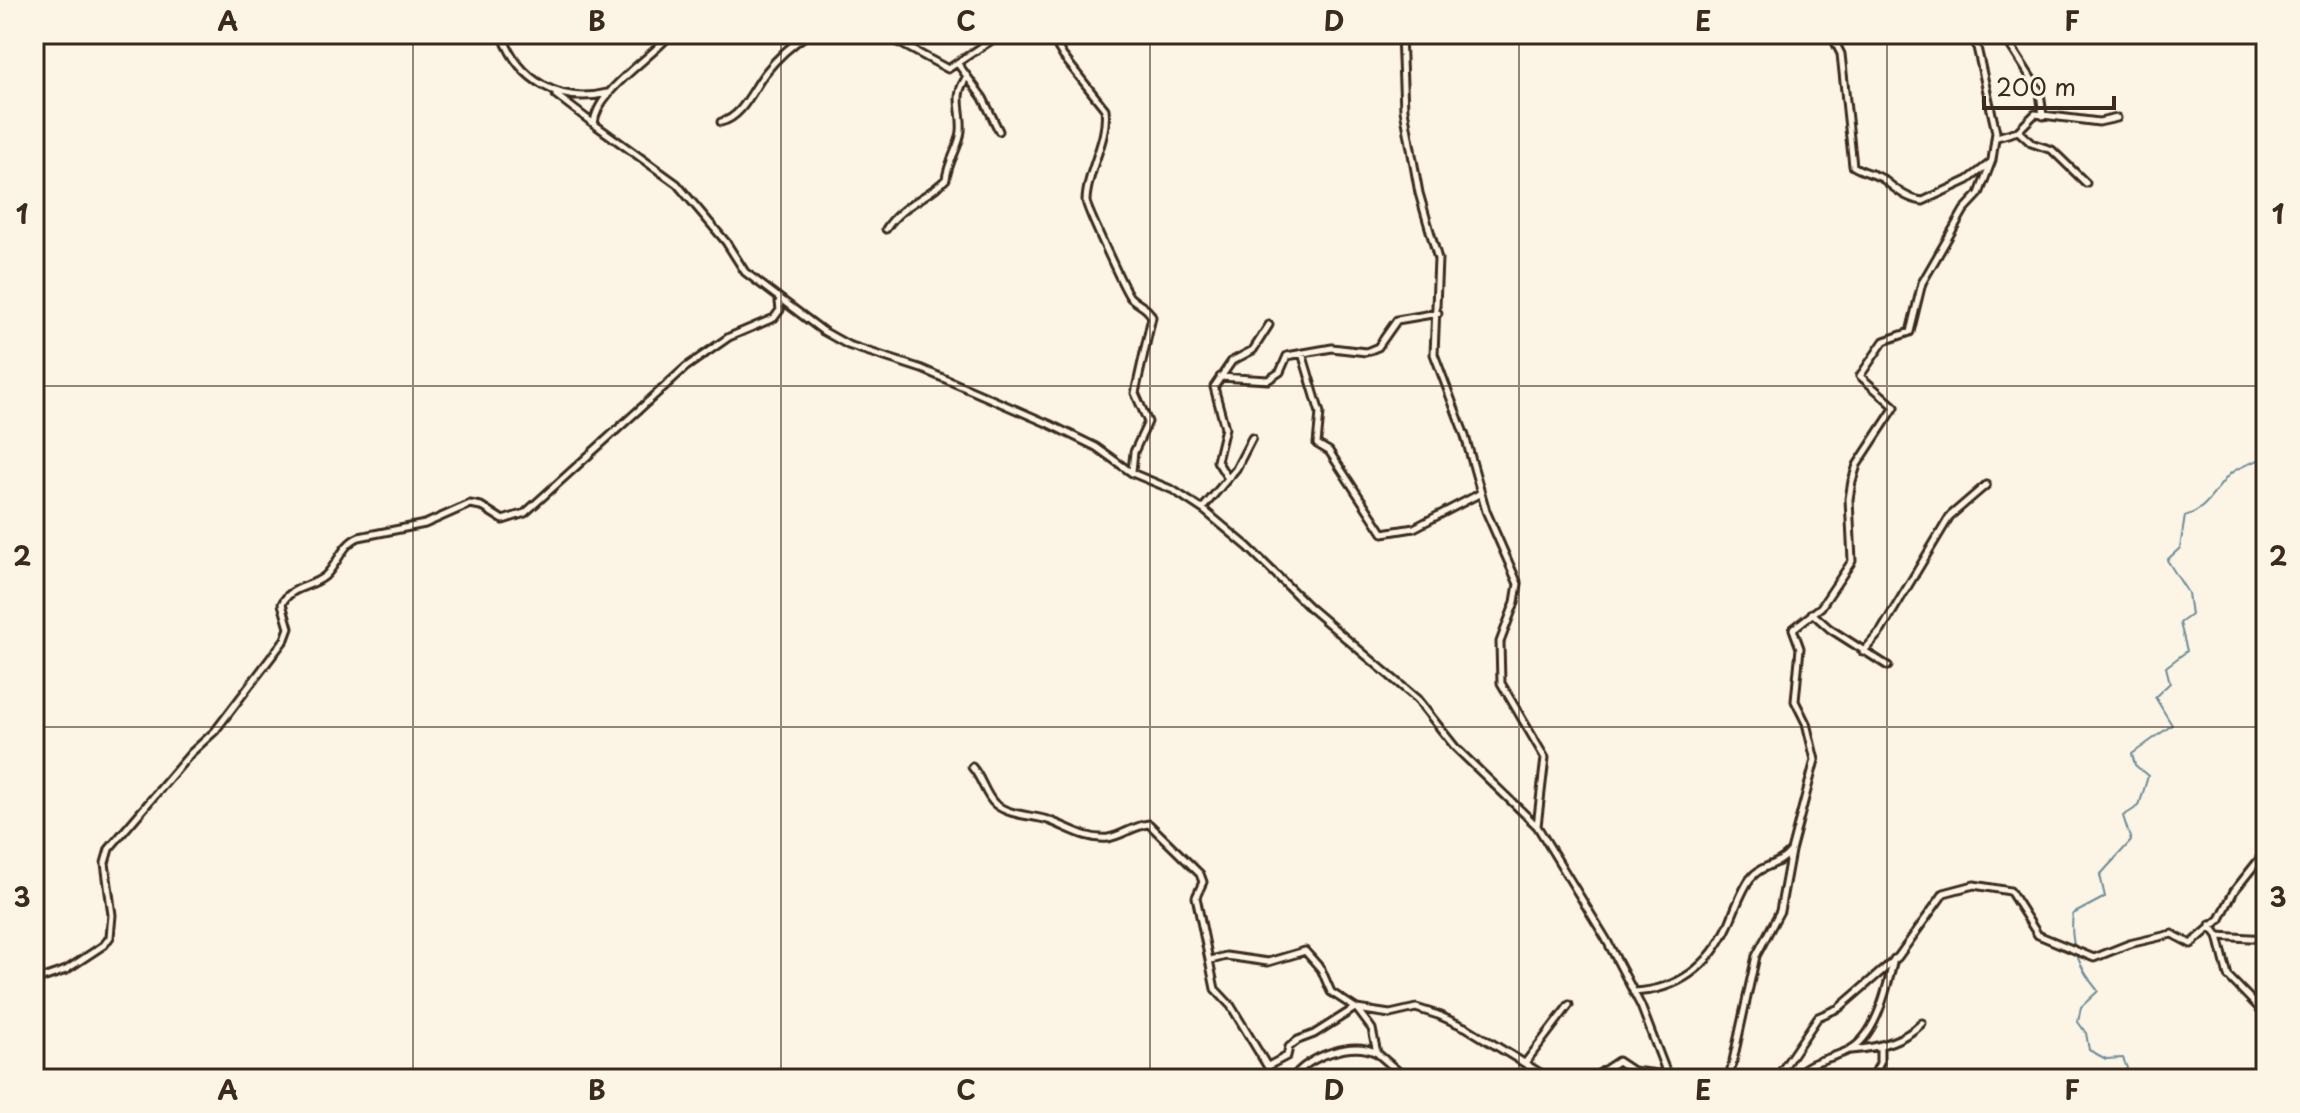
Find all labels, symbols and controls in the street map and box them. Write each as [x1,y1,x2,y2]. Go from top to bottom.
text: A [218,1,238,40]
text: B [588,1,606,40]
text: C [956,1,976,40]
text: D [1324,1,1344,40]
text: E [1695,1,1711,40]
text: F [2064,1,2080,40]
scale bar [1984,60,2114,110]
text: 200 m [1996,68,2076,104]
text: 1 [16,194,28,233]
text: 1 [2272,194,2284,233]
text: 2 [13,536,31,575]
text: 2 [2269,536,2287,575]
text: 3 [13,877,31,916]
text: 3 [2269,877,2287,916]
text: A [218,1070,238,1109]
text: B [588,1070,606,1109]
text: C [956,1070,976,1109]
text: D [1324,1070,1344,1109]
text: E [1695,1070,1711,1109]
text: F [2064,1070,2080,1109]

